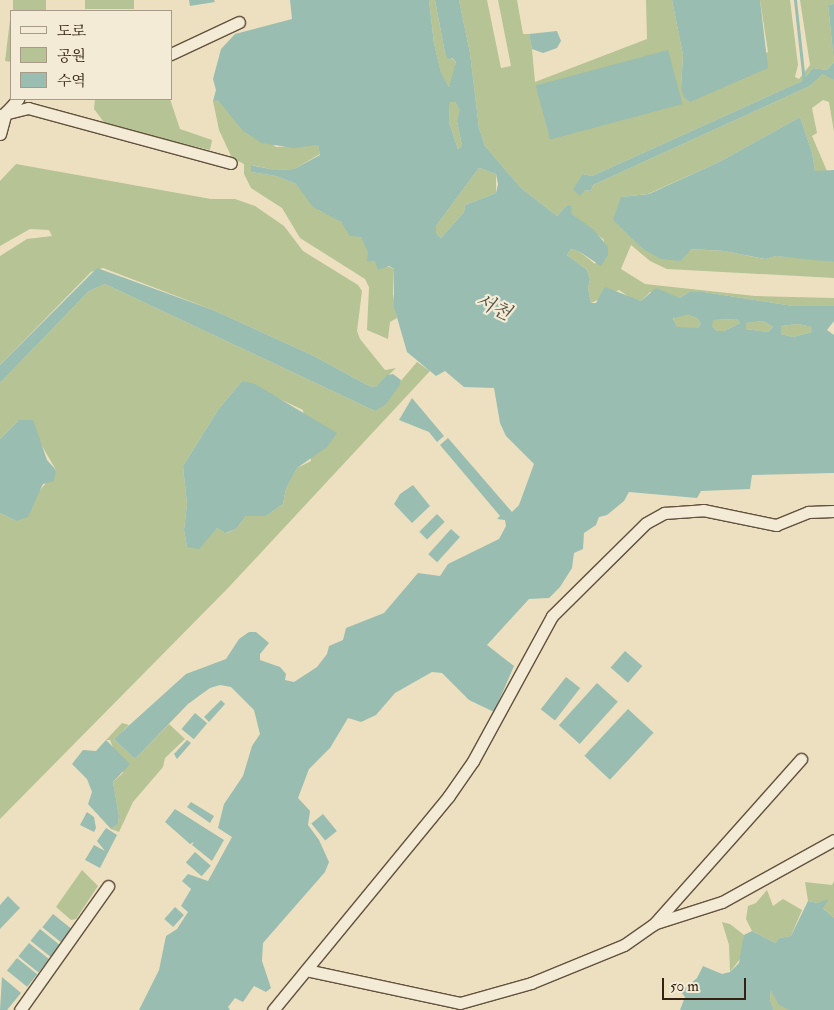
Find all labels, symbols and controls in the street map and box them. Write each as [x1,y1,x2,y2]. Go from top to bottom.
legend [10,10,172,100]
text: 도로 [57,22,86,41]
text: 공원 [57,47,86,66]
text: 수역 [57,72,86,91]
water label: 서천 [472,290,514,326]
scale bar [664,968,748,1000]
text: 50 m [670,977,699,996]

